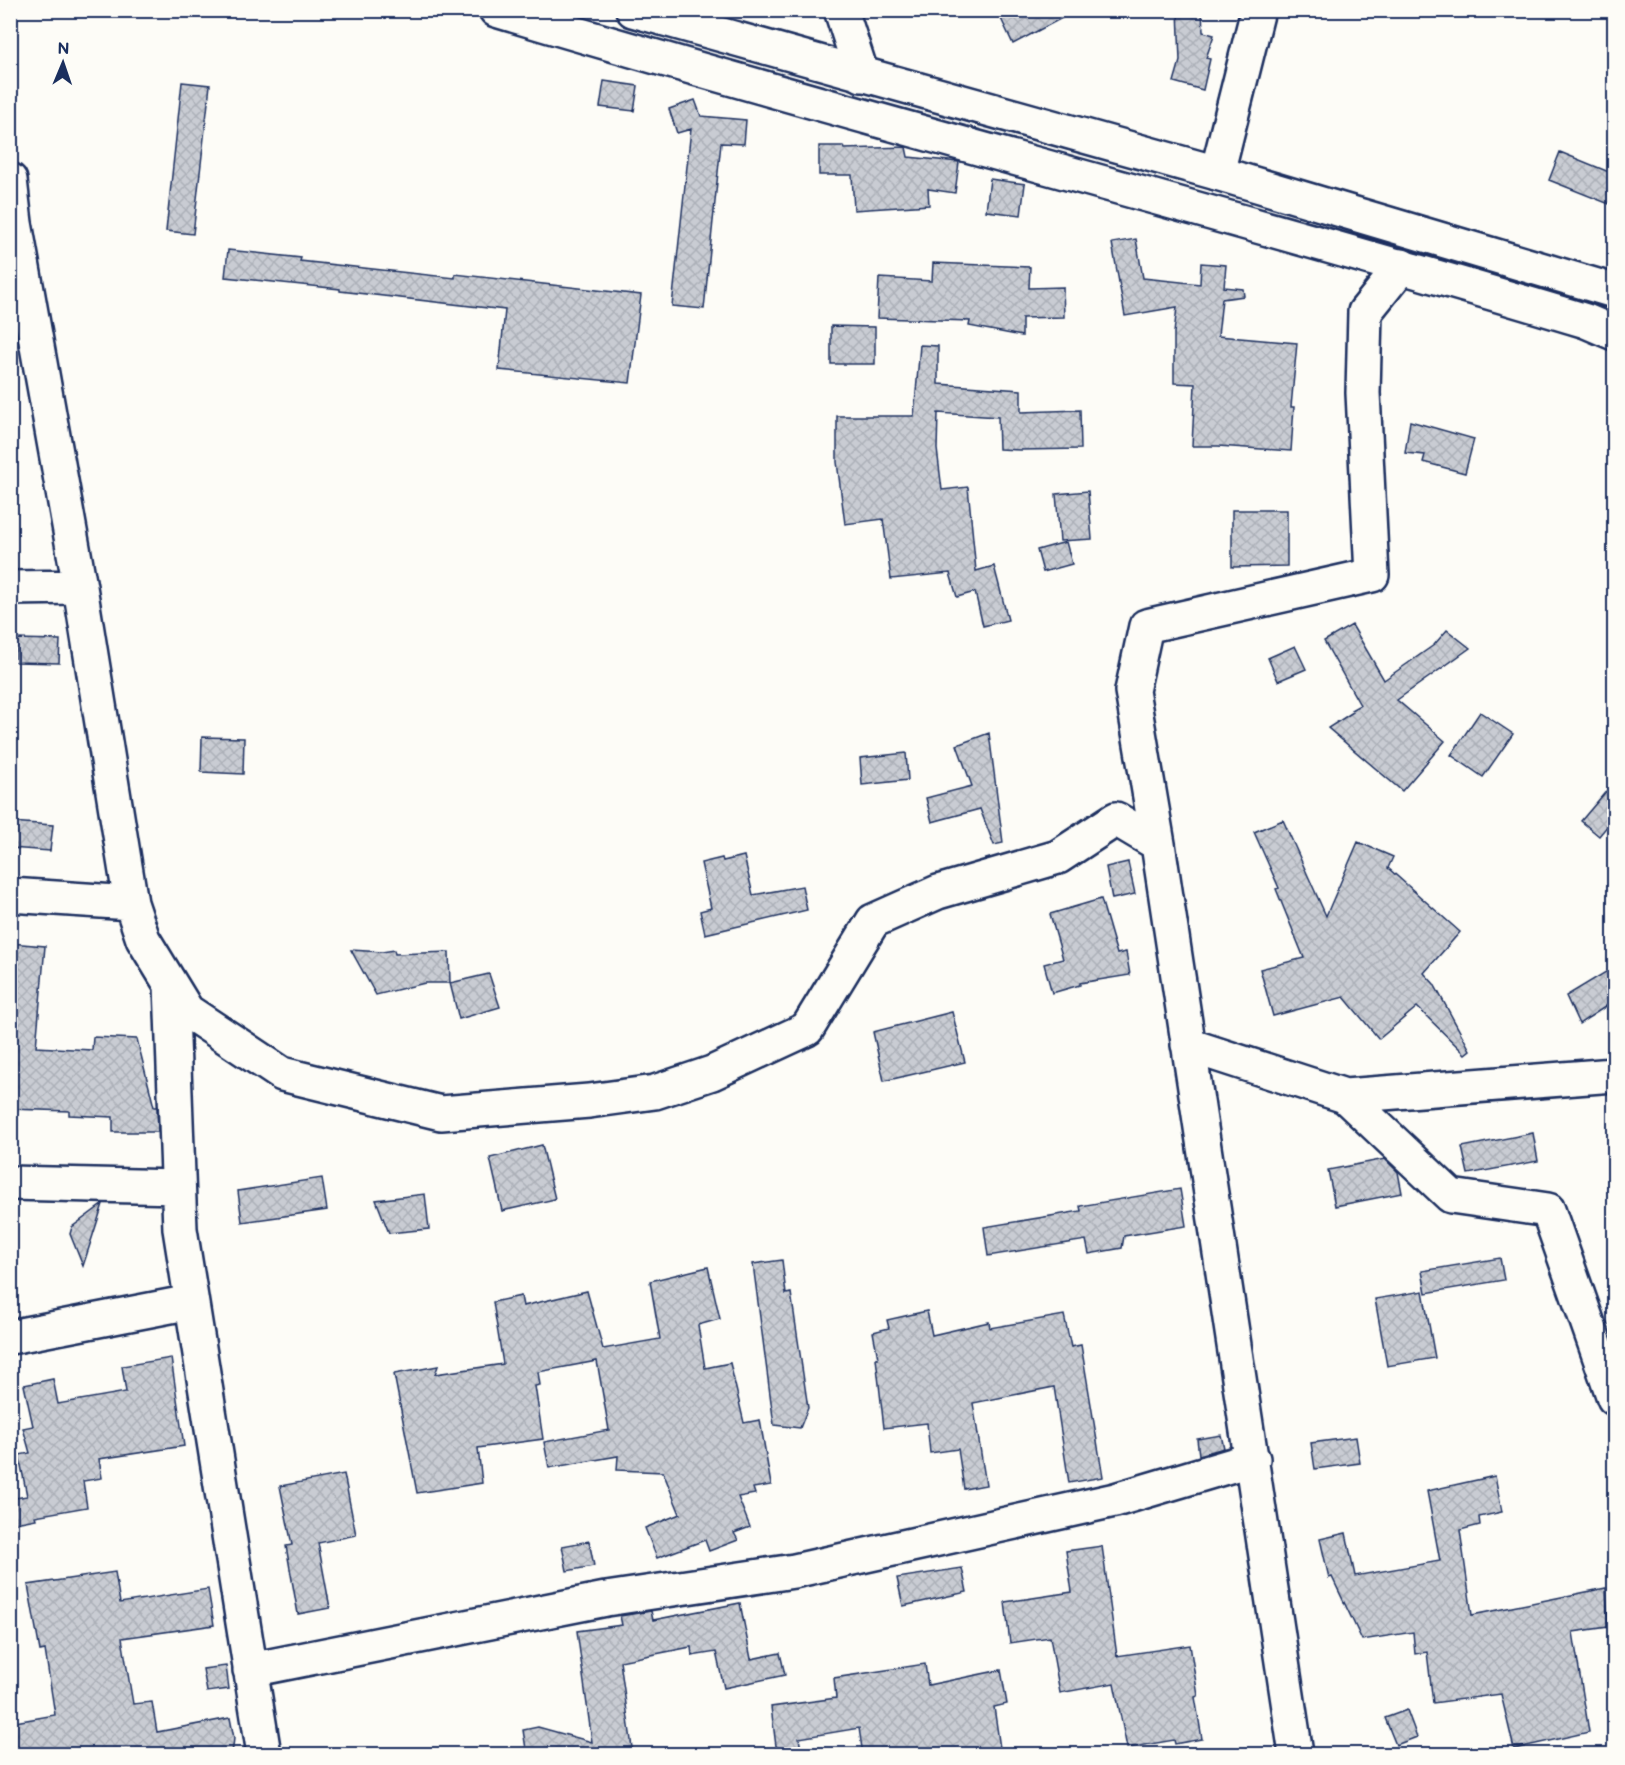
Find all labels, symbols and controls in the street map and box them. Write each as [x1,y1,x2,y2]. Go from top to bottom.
north arrow [33,33,93,93]
text: N [57,40,70,59]

